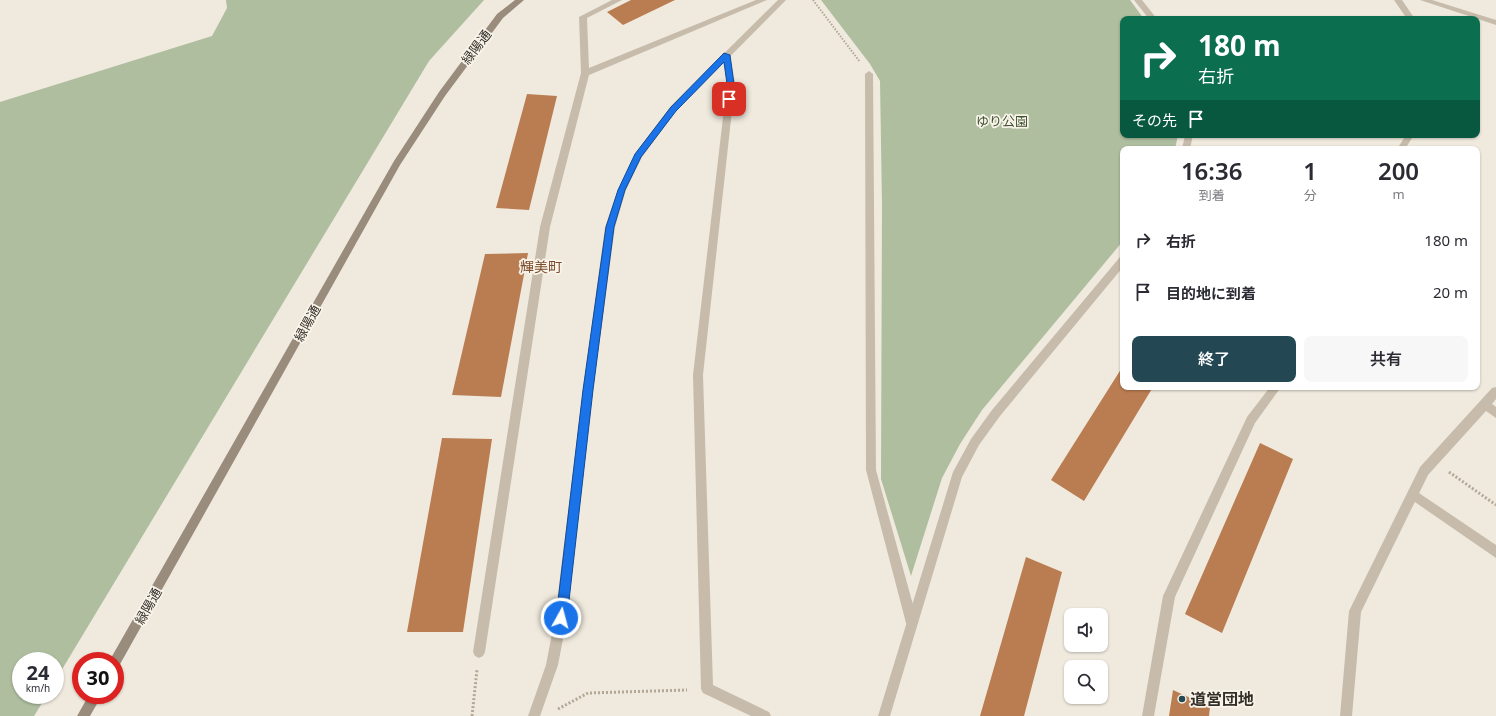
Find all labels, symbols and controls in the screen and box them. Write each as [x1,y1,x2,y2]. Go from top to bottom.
street label: 緑陽通 [457,26,495,68]
text: 180 m [1198,26,1281,64]
icon: right [1132,32,1184,84]
text: 右折 [1198,64,1234,88]
pin [712,82,746,116]
icon: arrive [718,88,740,110]
icon: arrive [1185,108,1207,130]
text: その先 [1132,110,1177,130]
park label: ゆり公園 [976,112,1028,130]
text: 16:36 [1181,154,1242,187]
text: 1 [1303,154,1317,187]
text: 200 [1378,154,1419,187]
text: m [1392,185,1405,203]
text: 到着 [1199,186,1225,204]
text: 分 [1304,186,1317,204]
icon: right [1132,229,1154,251]
text: 180 m [1424,230,1468,250]
text: 右折 [1166,231,1196,251]
district label: 輝美町 [520,257,562,276]
icon: arrive [1132,281,1154,303]
text: 20 m [1433,282,1468,302]
text: 目的地に到着 [1166,283,1256,303]
street label: 緑陽通 [290,302,324,344]
button: 終了 [1132,336,1296,382]
button: 共有 [1304,336,1468,382]
street label: 緑陽通 [130,585,166,627]
position arrow [540,597,582,639]
map controls [1064,608,1108,704]
button: sound [1064,608,1108,652]
speed limit sign: 30 [72,652,124,704]
text: 24 [27,659,49,686]
button: search [1064,660,1108,704]
text: km/h [26,681,50,695]
place label: 道営団地 [1190,688,1254,710]
marker: 道営団地 [1177,694,1187,704]

